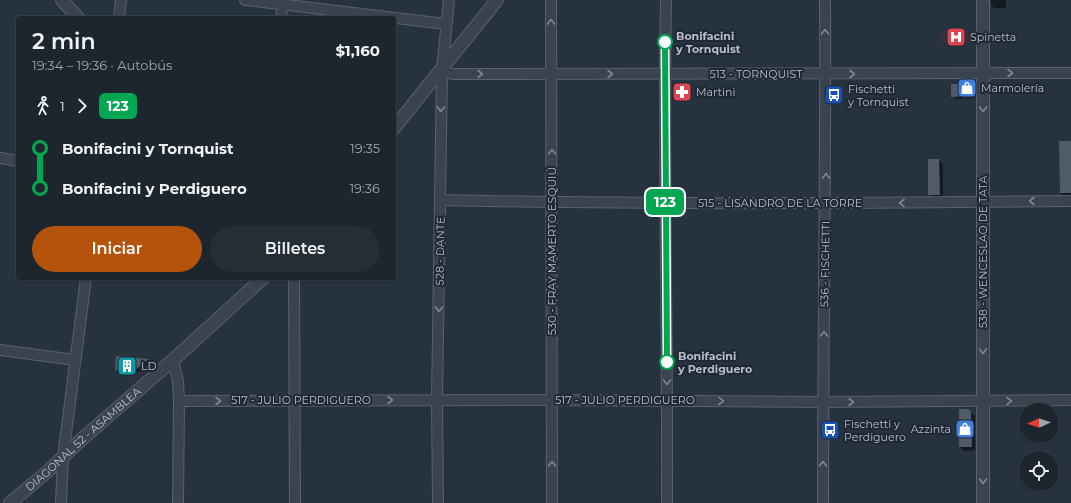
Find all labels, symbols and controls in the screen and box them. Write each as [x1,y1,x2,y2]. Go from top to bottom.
one-way arrow [547,19,555,25]
hospital icon: Spinetta [945,26,967,48]
text: 2 min [32,28,95,55]
place label: Bonifacini y Tornquist [675,29,741,56]
one-way arrow [821,29,829,35]
place label: Spinetta [970,30,1016,44]
marker: Bonifacini y Tornquist [657,34,673,50]
text: $1,160 [335,41,380,60]
text: 19:34 – 19:36 · Autobús [32,57,172,73]
street label: 513 - TORNQUIST [710,67,803,81]
one-way arrow [1007,69,1013,77]
one-way arrow [477,70,483,78]
one-way arrow [607,70,613,78]
one-way arrow [849,70,855,78]
shop icon: Marmolería [956,77,978,99]
pharmacy icon: Martini [671,81,693,103]
place label: Marmolería [981,81,1044,95]
place label: Fischetti y Tornquist [847,82,909,109]
bus stop icon: Fischetti y Tornquist [823,84,845,106]
place label: Martini [696,85,735,99]
icon: walk [32,95,54,117]
icon: forward [71,95,93,117]
text: 123 [107,97,129,115]
text: 1 [60,98,65,114]
one-way arrow [437,106,445,112]
one-way arrow [979,106,987,112]
text: Bonifacini y Tornquist [62,139,234,158]
text: 19:35 [350,140,380,156]
one-way arrow [548,149,556,155]
street label: 530 - FRAY MAMERTO ESQUIÚ [545,167,559,335]
one-way arrow [822,173,830,179]
street label: 538 - WENCESLAO DE TATA [976,176,990,328]
text: Bonifacini y Perdiguero [62,179,247,198]
text: 19:36 [349,180,380,196]
line badge: 123 [642,189,688,215]
text: 123 [654,193,676,211]
street label: 515 - LISANDRO DE LA TORRE [698,196,862,210]
one-way arrow [1029,197,1035,206]
one-way arrow [899,199,905,207]
street label: 528 - DANTE [432,216,448,286]
street label: 536 - FISCHETTI [817,221,833,307]
button: Iniciar [32,226,202,272]
button: Billetes [210,226,380,272]
one-way arrow [435,306,443,312]
one-way arrow [820,331,828,337]
one-way arrow [979,348,987,354]
place label: Bonifacini y Perdiguero [677,349,752,376]
marker: Bonifacini y Perdiguero [659,354,675,370]
building icon: LD [116,355,138,377]
place label: LD [141,359,157,373]
one-way arrow [663,379,671,385]
street label: DIAGONAL 52 - ASAMBLEA [22,384,144,494]
street label: 517 - JULIO PERDIGUERO [231,393,371,407]
street label: 517 - JULIO PERDIGUERO [555,393,695,407]
one-way arrow [387,396,393,404]
one-way arrow [718,396,724,405]
one-way arrow [215,397,221,405]
one-way arrow [1006,397,1012,405]
one-way arrow [848,398,854,406]
north arrow [1019,403,1059,443]
map controls [1019,403,1059,491]
place label: Fischetti y Perdiguero [844,417,906,444]
shop icon: Azzinta [954,418,976,440]
bus stop icon: Fischetti y Perdiguero [819,419,841,441]
place label: Azzinta [911,422,951,436]
button: locate [1019,451,1059,491]
one-way arrow [548,461,556,467]
one-way arrow [819,461,827,467]
one-way arrow [979,478,987,484]

